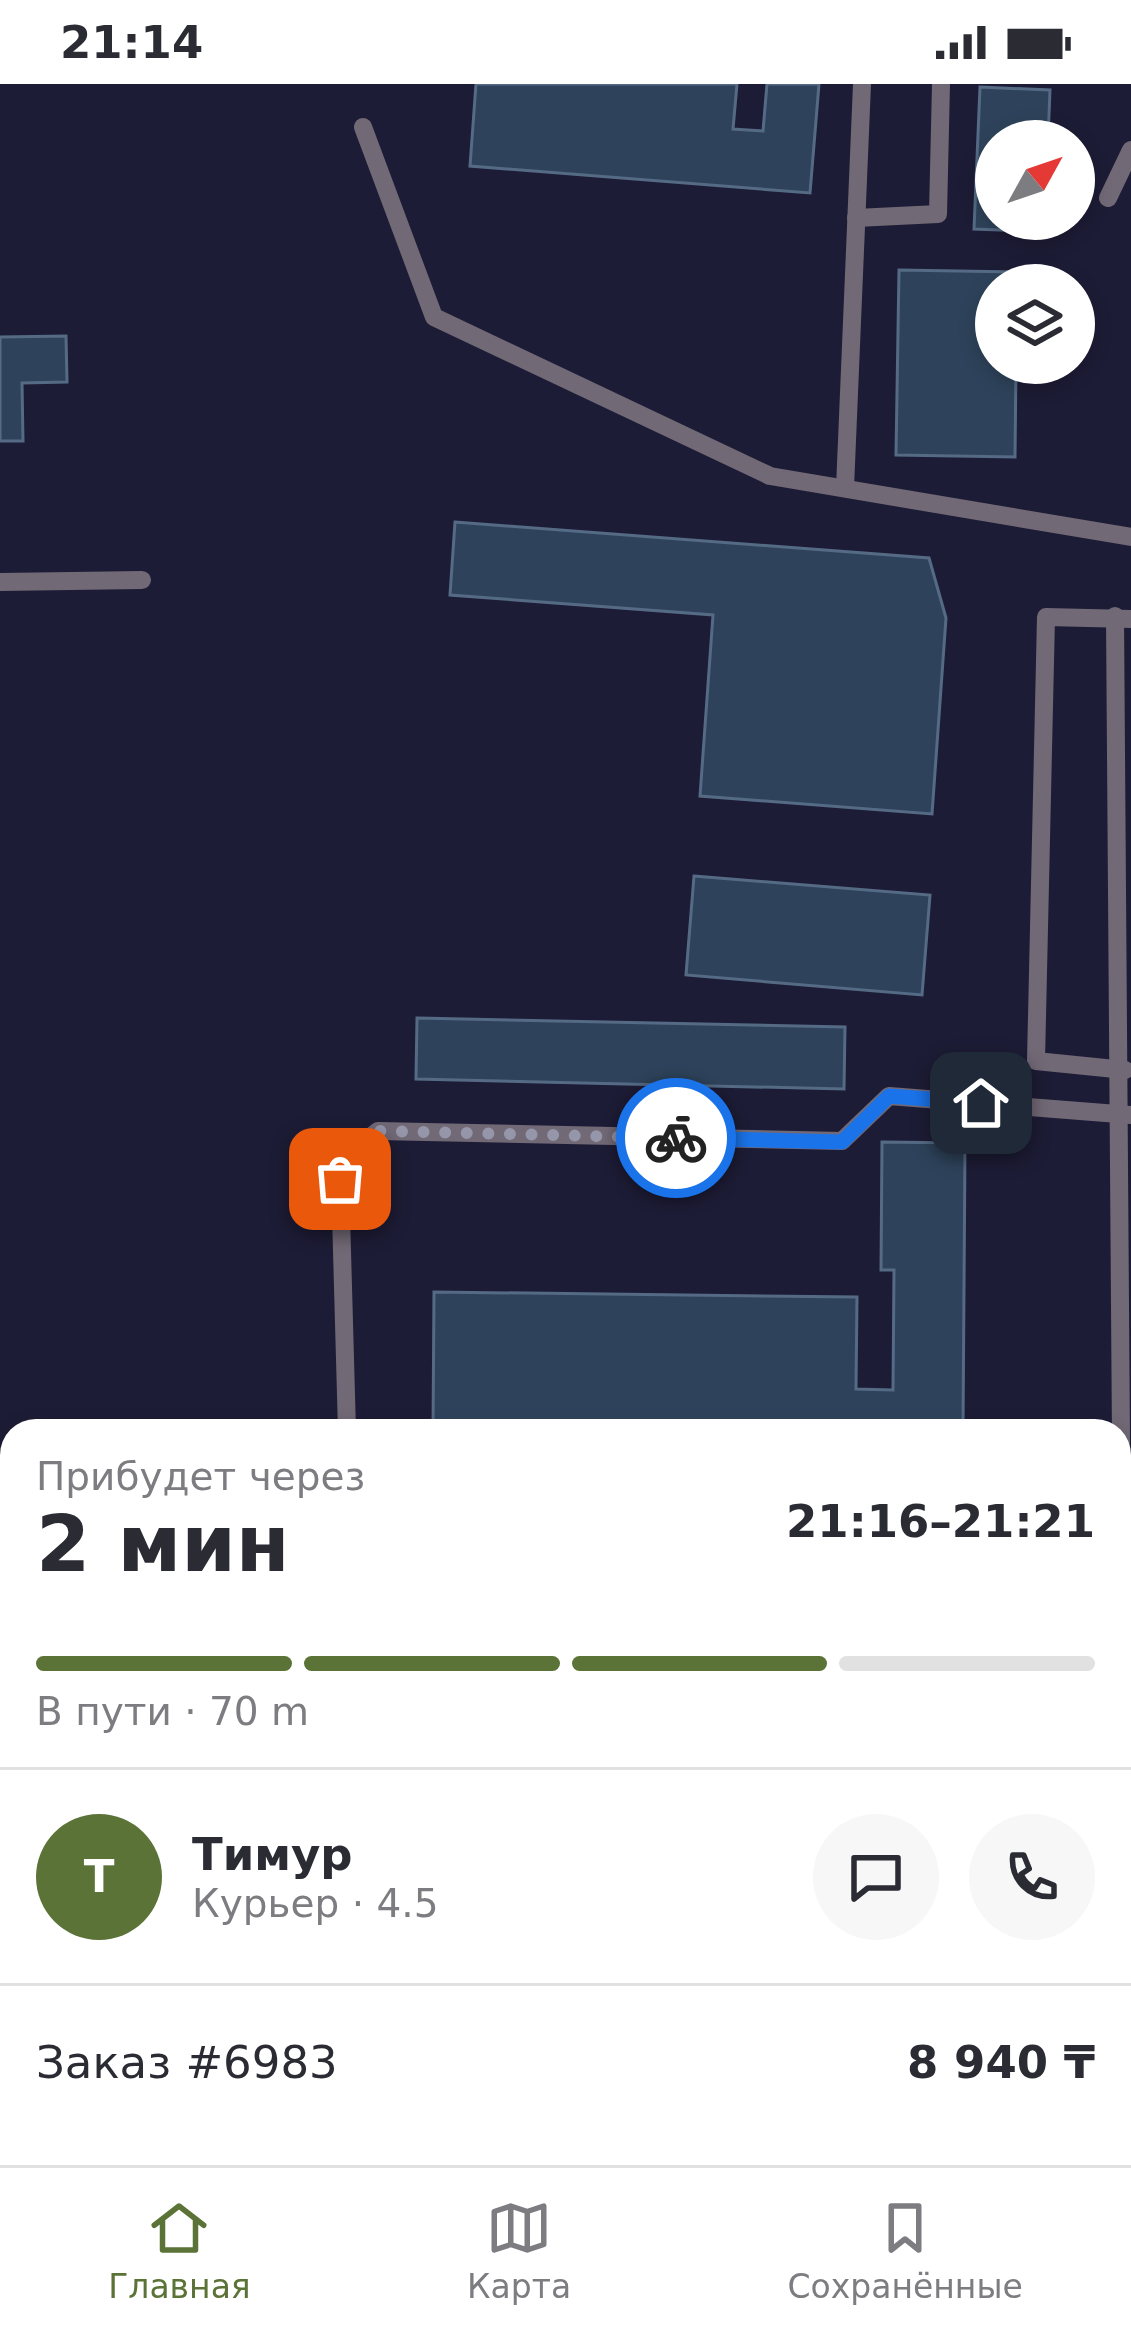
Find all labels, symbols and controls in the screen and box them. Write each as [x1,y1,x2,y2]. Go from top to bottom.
text: 21:14 [60,16,203,69]
north arrow [975,120,1095,240]
map controls [975,120,1095,384]
button: layers [975,264,1095,384]
pin [930,1052,1032,1154]
icon: home [948,1070,1014,1136]
courier [616,1078,736,1198]
icon: bike [643,1105,709,1171]
pin [289,1128,391,1230]
icon: bag [307,1146,373,1212]
text: Прибудет через [36,1454,365,1499]
text: 21:16–21:21 [786,1495,1095,1548]
text: 2 мин [36,1499,290,1589]
text: В пути · 70 m [36,1689,309,1734]
button: chat [813,1814,939,1940]
button: phone [969,1814,1095,1940]
text: Тимур [192,1828,353,1881]
text: Т [84,1850,114,1903]
text: Курьер · 4.5 [192,1881,438,1926]
text: Заказ #6983 [36,2036,338,2089]
text: 8 940 ₸ [907,2036,1095,2089]
tab: Главная [108,2195,251,2306]
tab: Карта [467,2195,571,2306]
tab: Сохранённые [787,2195,1023,2306]

